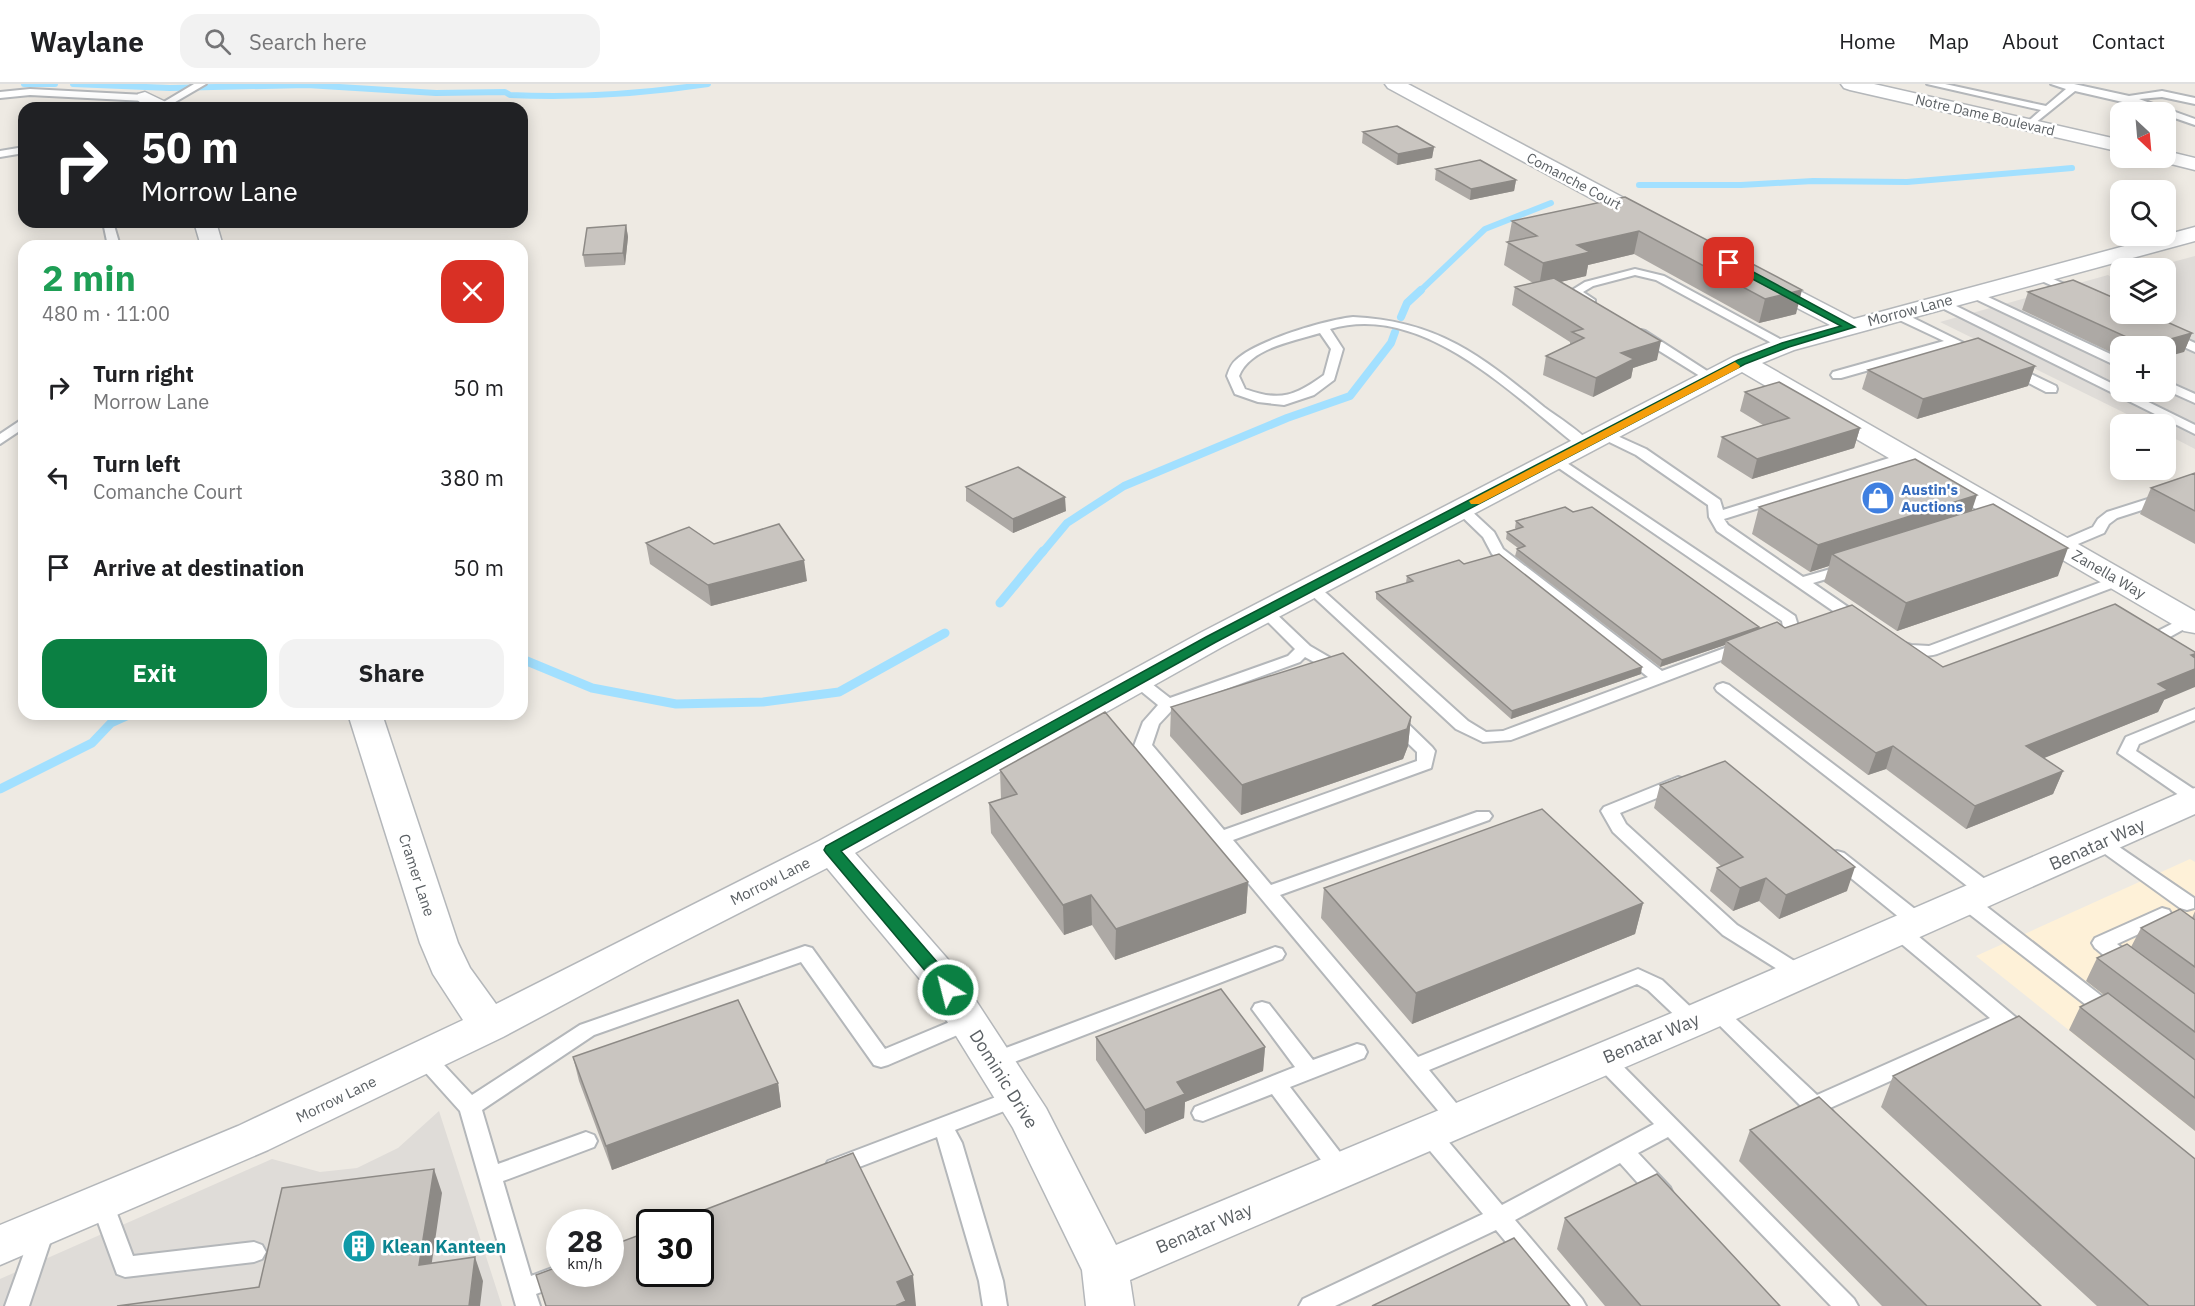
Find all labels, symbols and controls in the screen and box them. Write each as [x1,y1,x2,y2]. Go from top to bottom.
search box [180,14,600,68]
text: Waylane [30,23,144,60]
icon: search [201,25,234,58]
text: Search here [249,27,367,56]
text: Home [1839,27,1896,55]
text: Map [1929,27,1969,55]
text: About [2002,27,2059,55]
text: Contact [2092,27,2165,55]
street label: Notre Dame Boulevard [1914,90,2056,140]
north arrow [2110,102,2176,168]
map controls [2110,102,2176,480]
text: 50 m [141,120,239,175]
icon: right [42,126,120,204]
street label: Comanche Court [1524,148,1625,214]
text: Morrow Lane [141,173,298,208]
button: search [2110,180,2176,246]
pin [1703,237,1754,288]
icon: arrive [1712,246,1745,279]
text: 2 min [42,254,136,301]
button: layers [2110,258,2176,324]
button: close [441,260,504,323]
street label: Morrow Lane [1865,290,1955,330]
text: 480 m · 11:00 [42,300,170,327]
button: + [2110,336,2176,402]
text: Turn right [93,359,194,388]
icon: right [42,371,75,404]
text: 50 m [453,373,504,402]
text: Morrow Lane [93,388,209,415]
button: − [2110,414,2176,480]
text: Turn left [93,449,181,478]
icon: left [42,461,75,494]
text: 380 m [440,463,504,492]
text: Comanche Court [93,478,243,505]
shop icon: Austin's Auctions [1860,480,1896,516]
place label: Austin's Auctions [1901,480,1963,516]
street label: Zanella Way [2069,545,2150,603]
icon: arrive [42,551,75,584]
text: Arrive at destination [93,553,304,582]
text: 50 m [453,553,504,582]
button: Exit [42,639,267,708]
button: Share [279,639,504,708]
street label: Benatar Way [2045,813,2149,875]
street label: Cramer Lane [395,831,439,919]
street label: Morrow Lane [727,853,813,909]
position arrow [916,958,980,1022]
street label: Benatar Way [1599,1007,1703,1069]
street label: Dominic Drive [965,1025,1044,1133]
street label: Morrow Lane [293,1071,379,1127]
street label: Benatar Way [1152,1197,1256,1259]
speed limit sign: 30 [636,1209,714,1287]
text: 28 [567,1221,603,1260]
building icon: Klean Kanteen [341,1228,377,1264]
place label: Klean Kanteen [382,1235,506,1258]
text: km/h [567,1254,603,1273]

